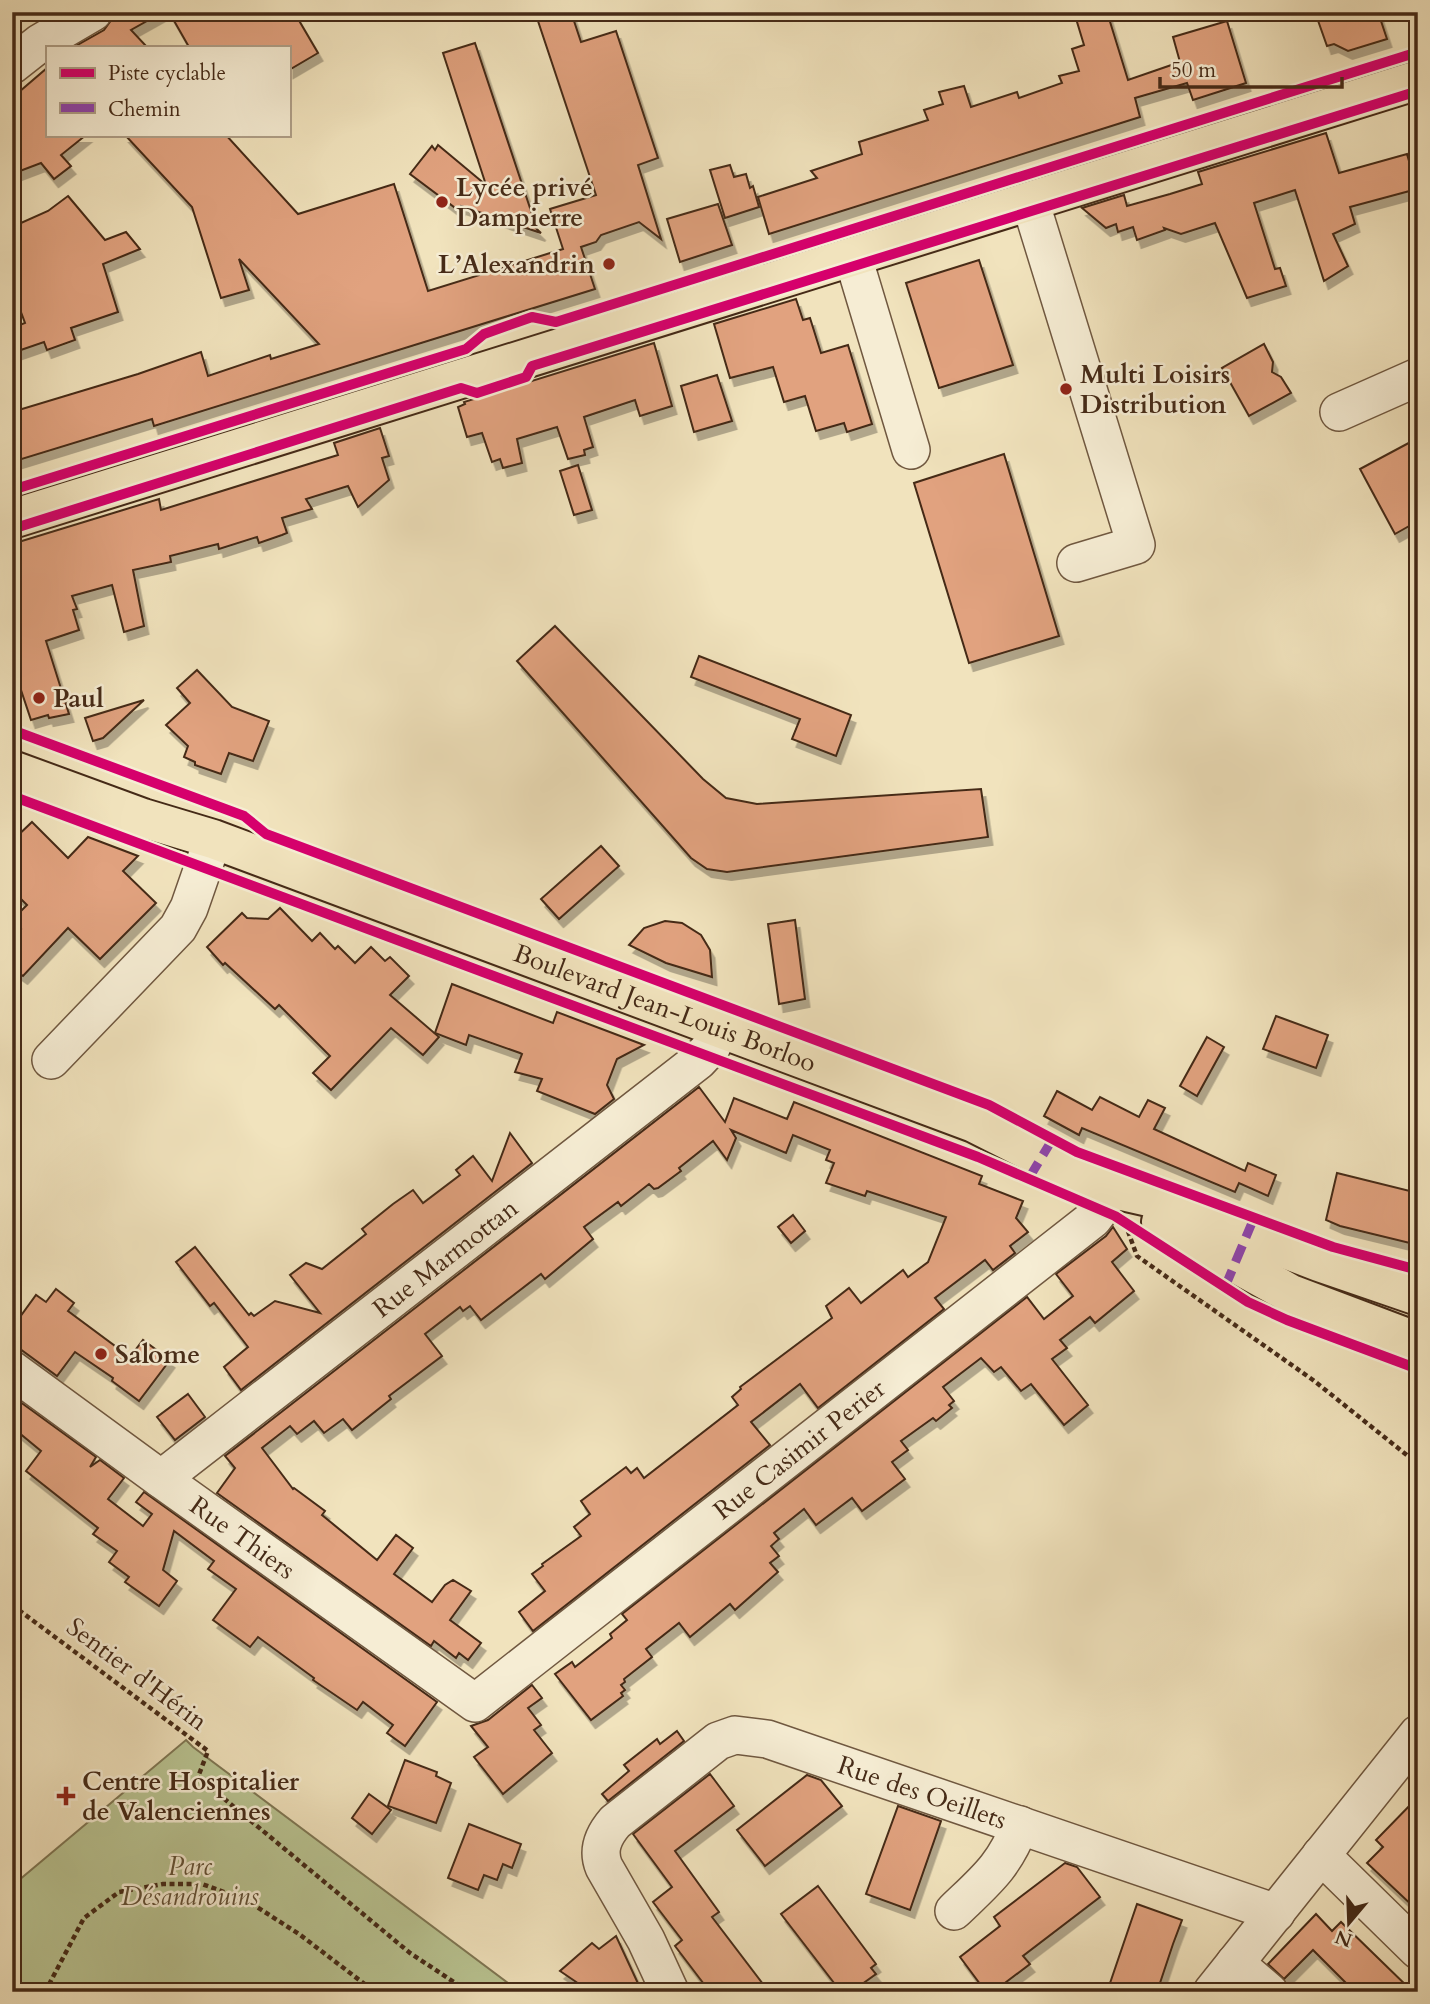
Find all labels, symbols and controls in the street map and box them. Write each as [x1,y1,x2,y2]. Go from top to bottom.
legend [46,46,290,136]
scale bar [1160,46,1342,90]
text: 50 m [1171,56,1216,85]
text: Piste cyclable [108,59,226,88]
text: Chemin [108,95,181,124]
place label: Lycée privé Dampierre [456,170,593,235]
marker: Lycée privé Dampierre [434,194,450,210]
place label: L’Alexandrin [438,247,595,282]
marker: L’Alexandrin [601,256,617,272]
place label: Multi Loisirs Distribution [1080,357,1230,422]
marker: Multi Loisirs Distribution [1058,381,1074,397]
place label: Paul [53,681,104,716]
marker: Paul [31,690,47,706]
street label: Boulevard Jean-Louis Borloo [509,935,821,1080]
street label: Rue Marmottan [365,1190,525,1325]
place label: Salome [115,1337,200,1372]
marker: Salome [93,1346,109,1362]
street label: Rue Casimir Perier [706,1371,893,1527]
street label: Rue Thiers [183,1488,302,1587]
street label: Sentier d'Hérin [59,1609,215,1739]
street label: Rue des Oeillets [833,1747,1011,1837]
place label: Centre Hospitalier de Valenciennes [82,1764,300,1829]
marker: Centre Hospitalier de Valenciennes [56,1786,76,1806]
park label: Parc Désandrouins [121,1849,259,1914]
north arrow [1314,1888,1384,1958]
text: N [1331,1923,1356,1953]

